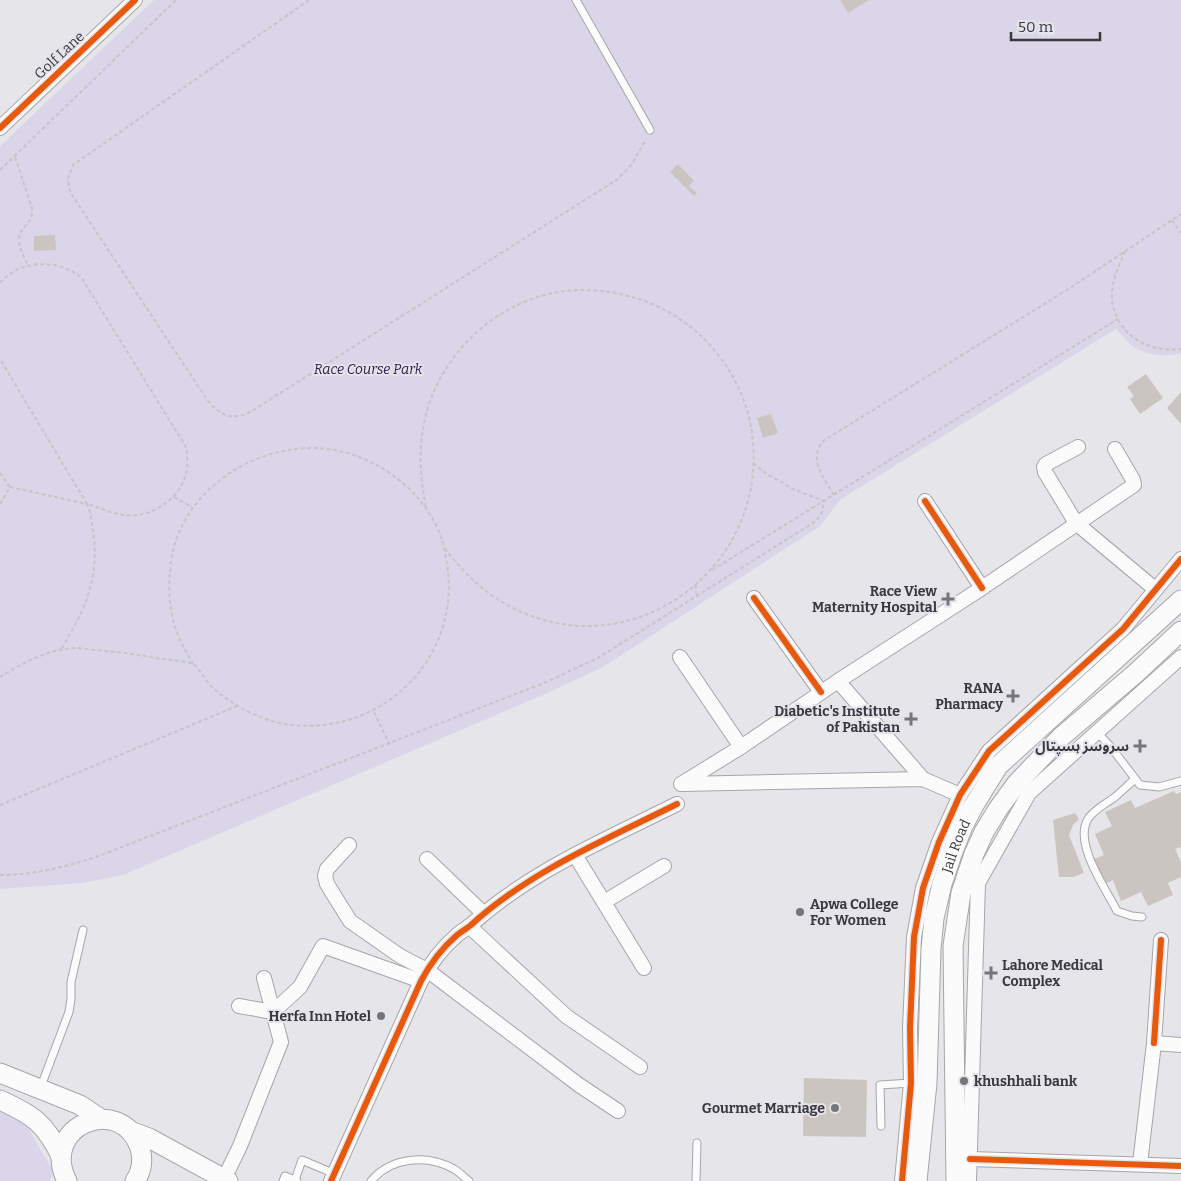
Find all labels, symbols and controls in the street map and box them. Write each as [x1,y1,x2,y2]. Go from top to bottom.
scale bar [1011,10,1100,42]
text: 50 m [1018,18,1054,36]
street label: Golf Lane [31,28,88,83]
park label: Race Course Park [314,361,423,378]
place label: Race View Maternity Hospital [812,583,938,616]
marker: Race View Maternity Hospital [941,592,955,606]
place label: RANA Pharmacy [935,680,1003,713]
marker: RANA Pharmacy [1007,690,1019,702]
place label: Diabetic's Institute of Pakistan [774,703,900,736]
marker: Diabetic's Institute of Pakistan [904,712,918,726]
place label: سروسز ہسپتال [1035,738,1129,756]
marker: سروسز ہسپتال [1133,739,1147,753]
street label: Jail Road [938,816,974,876]
place label: Apwa College For Women [810,896,899,929]
marker: Apwa College For Women [794,906,806,918]
place label: Lahore Medical Complex [1002,957,1104,990]
marker: Lahore Medical Complex [984,966,998,980]
place label: Herfa Inn Hotel [269,1008,372,1025]
marker: Herfa Inn Hotel [375,1010,387,1022]
place label: khushhali bank [974,1073,1078,1090]
marker: khushhali bank [958,1075,970,1087]
place label: Gourmet Marriage [702,1100,825,1117]
marker: Gourmet Marriage [829,1102,841,1114]

